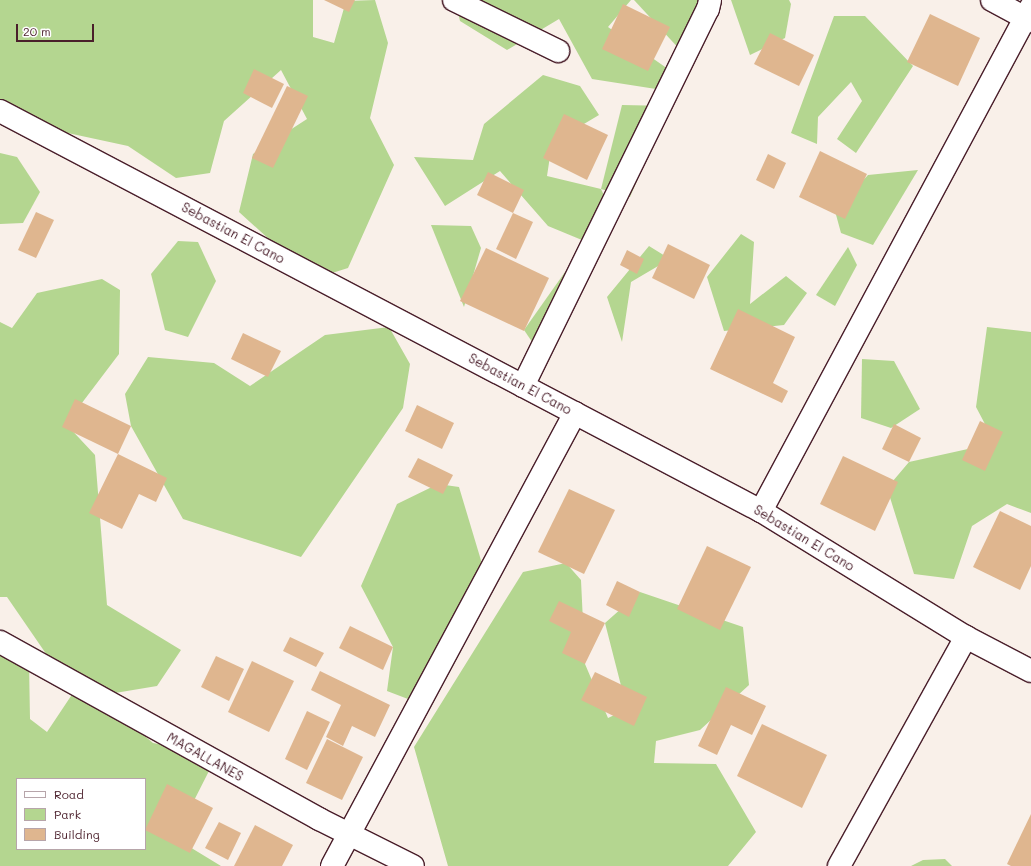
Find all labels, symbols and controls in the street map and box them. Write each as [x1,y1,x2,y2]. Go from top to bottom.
scale bar [18,16,96,42]
text: 20 m [23,23,51,39]
street label: Sebastian El Cano [179,199,287,267]
street label: Sebastian El Cano [466,350,574,418]
street label: Sebastian El Cano [751,502,857,574]
street label: MAGALLANES [164,730,246,784]
legend [16,778,146,850]
text: Road [54,786,84,802]
text: Park [54,806,81,822]
text: Building [54,826,100,842]

